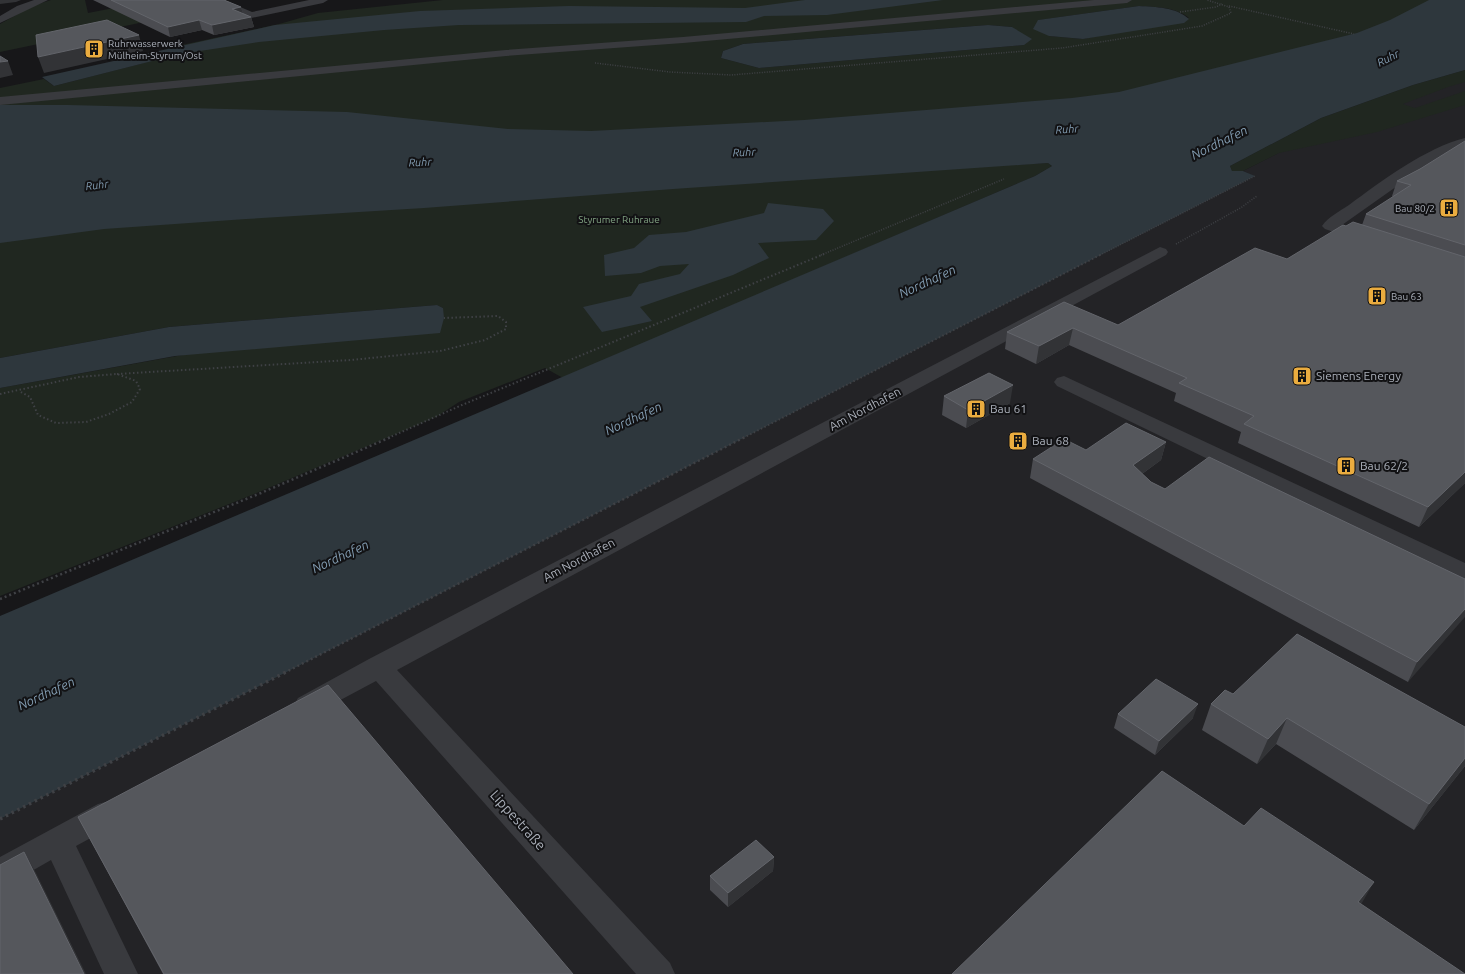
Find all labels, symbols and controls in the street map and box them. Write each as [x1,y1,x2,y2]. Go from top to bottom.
building icon: Ruhrwasserwerk Mülheim-Styrum/Ost [83,38,105,60]
place label: Ruhrwasserwerk Mülheim-Styrum/Ost [108,38,202,61]
water label: Ruhr [1375,47,1402,69]
water label: Ruhr [1055,122,1080,136]
water label: Nordhafen [1188,122,1250,163]
water label: Ruhr [732,146,756,158]
water label: Ruhr [408,156,432,168]
water label: Ruhr [85,178,110,192]
building icon: Bau 80/2 [1438,197,1460,219]
place label: Bau 80/2 [1395,203,1435,214]
park label: Styrumer Ruhraue [578,214,660,225]
water label: Nordhafen [896,262,958,301]
building icon: Bau 63 [1366,285,1388,307]
place label: Bau 63 [1391,291,1422,302]
building icon: Siemens Energy [1291,365,1313,387]
place label: Siemens Energy [1316,369,1401,382]
street label: Am Nordhafen [827,384,903,433]
building icon: Bau 61 [965,398,987,420]
water label: Nordhafen [602,399,664,438]
place label: Bau 61 [990,402,1027,415]
building icon: Bau 68 [1007,430,1029,452]
place label: Bau 68 [1032,434,1069,447]
building icon: Bau 62/2 [1335,455,1357,477]
place label: Bau 62/2 [1360,459,1408,472]
street label: Am Nordhafen [541,535,617,584]
water label: Nordhafen [309,537,371,576]
water label: Nordhafen [15,674,77,713]
street label: Lippestraße [487,787,549,853]

